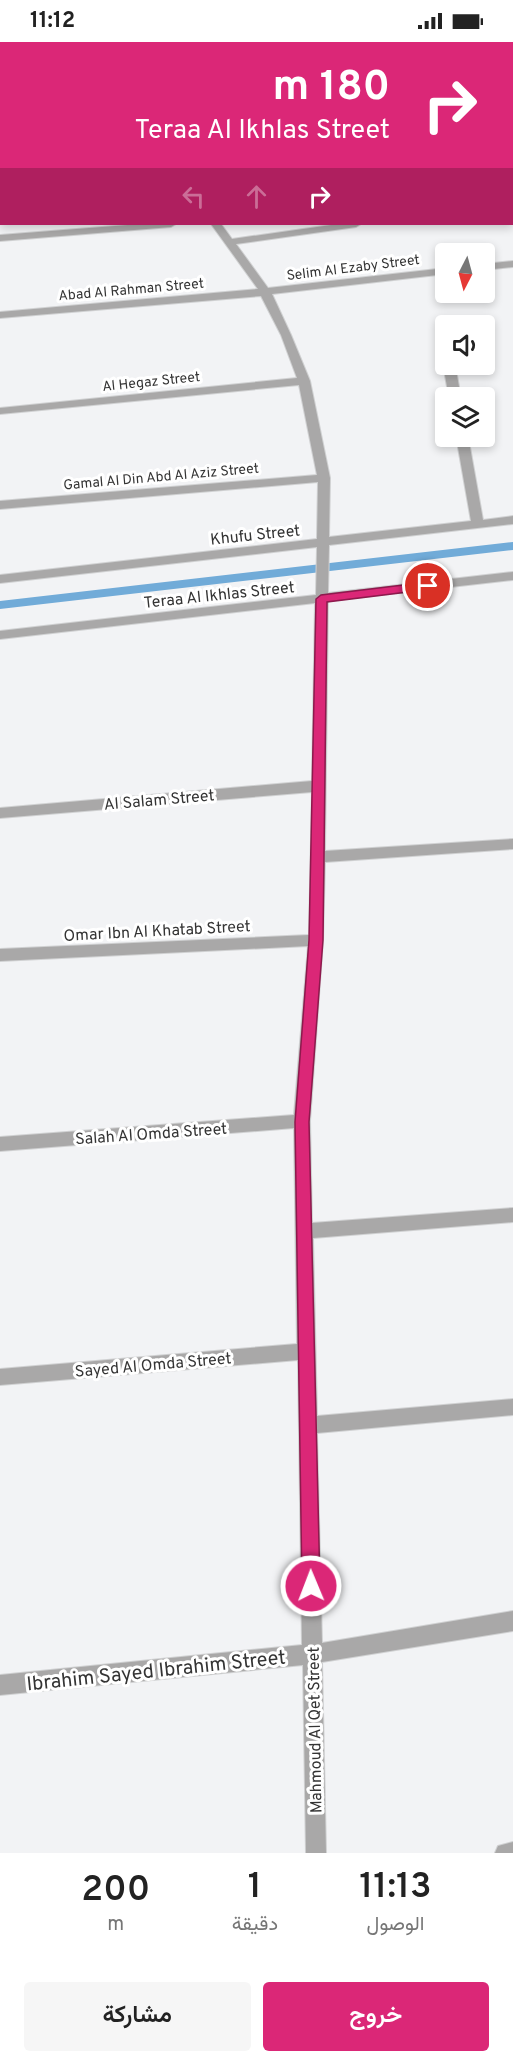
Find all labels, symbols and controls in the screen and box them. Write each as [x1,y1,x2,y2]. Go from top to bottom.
text: 11:12 [30,8,75,35]
text: 180 m [273,62,390,115]
icon: right [411,66,489,144]
text: Teraa Al Ikhlas Street [135,114,390,148]
icon: left [177,180,210,213]
icon: ahead [240,180,273,213]
icon: right [303,180,336,213]
north arrow [435,243,495,303]
map controls [435,243,495,447]
street label: Selim Al Ezaby Street [286,252,421,285]
street label: Abad Al Rahman Street [58,276,205,305]
button: sound [435,315,495,375]
street label: Al Hegaz Street [101,369,201,396]
button: layers [435,387,495,447]
street label: Gamal Al Din Abd Al Aziz Street [63,460,260,495]
street label: Khufu Street [209,521,301,551]
pin [402,560,453,611]
icon: arrive [411,569,444,602]
street label: Teraa Al Ikhlas Street [143,578,296,614]
street label: Al Salam Street [103,786,215,816]
street label: Omar Ibn Al Khatab Street [63,917,251,947]
street label: Salah Al Omda Street [74,1120,228,1150]
street label: Sayed Al Omda Street [74,1349,232,1383]
position arrow [279,1554,343,1618]
street label: Ibrahim Sayed Ibrahim Street [25,1645,287,1699]
street label: Mahmoud Al Qet Street [305,1647,327,1813]
text: 1 [248,1865,262,1911]
text: 11:13 [359,1865,432,1911]
text: 200 [81,1868,150,1914]
text: m [107,1912,124,1938]
text: دقيقة [232,1912,278,1938]
text: الوصول [367,1912,424,1938]
button: مشاركة [24,1982,251,2051]
button: خروج [263,1982,489,2051]

